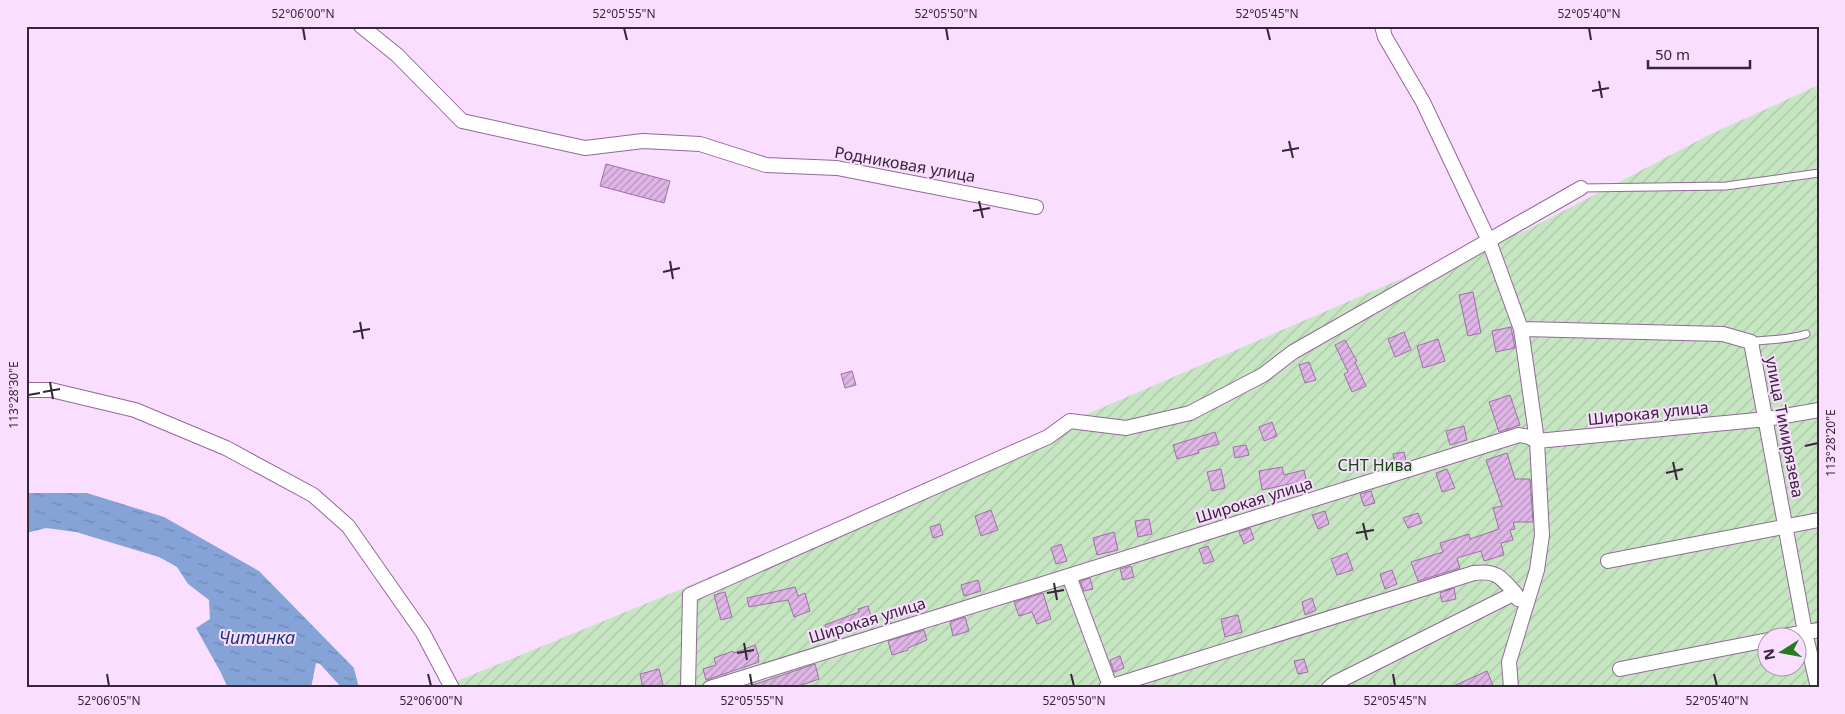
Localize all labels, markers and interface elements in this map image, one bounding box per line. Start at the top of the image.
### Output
text: 52°06'00"N [271,5,335,22]
text: 52°05'55"N [592,5,656,22]
text: 52°05'50"N [914,5,978,22]
text: 52°05'45"N [1235,5,1299,22]
text: 52°05'40"N [1557,5,1621,22]
scale bar [1648,38,1750,70]
text: 50 m [1655,44,1690,64]
street label: Родниковая улица [833,141,977,187]
street label: улица Тимирязева [1761,354,1809,500]
text: 113°28'30"E [5,361,22,429]
street label: Широкая улица [1586,396,1710,430]
text: 113°28'20"E [1822,409,1839,477]
park label: СНТ Нива [1338,454,1412,476]
street label: Широкая улица [1193,472,1315,528]
street label: Широкая улица [806,592,928,648]
water label: Читинка [219,625,295,649]
north arrow [1758,626,1808,676]
text: N [1758,647,1779,662]
text: 52°06'05"N [77,692,141,709]
text: 52°06'00"N [399,692,463,709]
text: 52°05'55"N [720,692,784,709]
text: 52°05'50"N [1042,692,1106,709]
text: 52°05'45"N [1363,692,1427,709]
text: 52°05'40"N [1685,692,1749,709]

